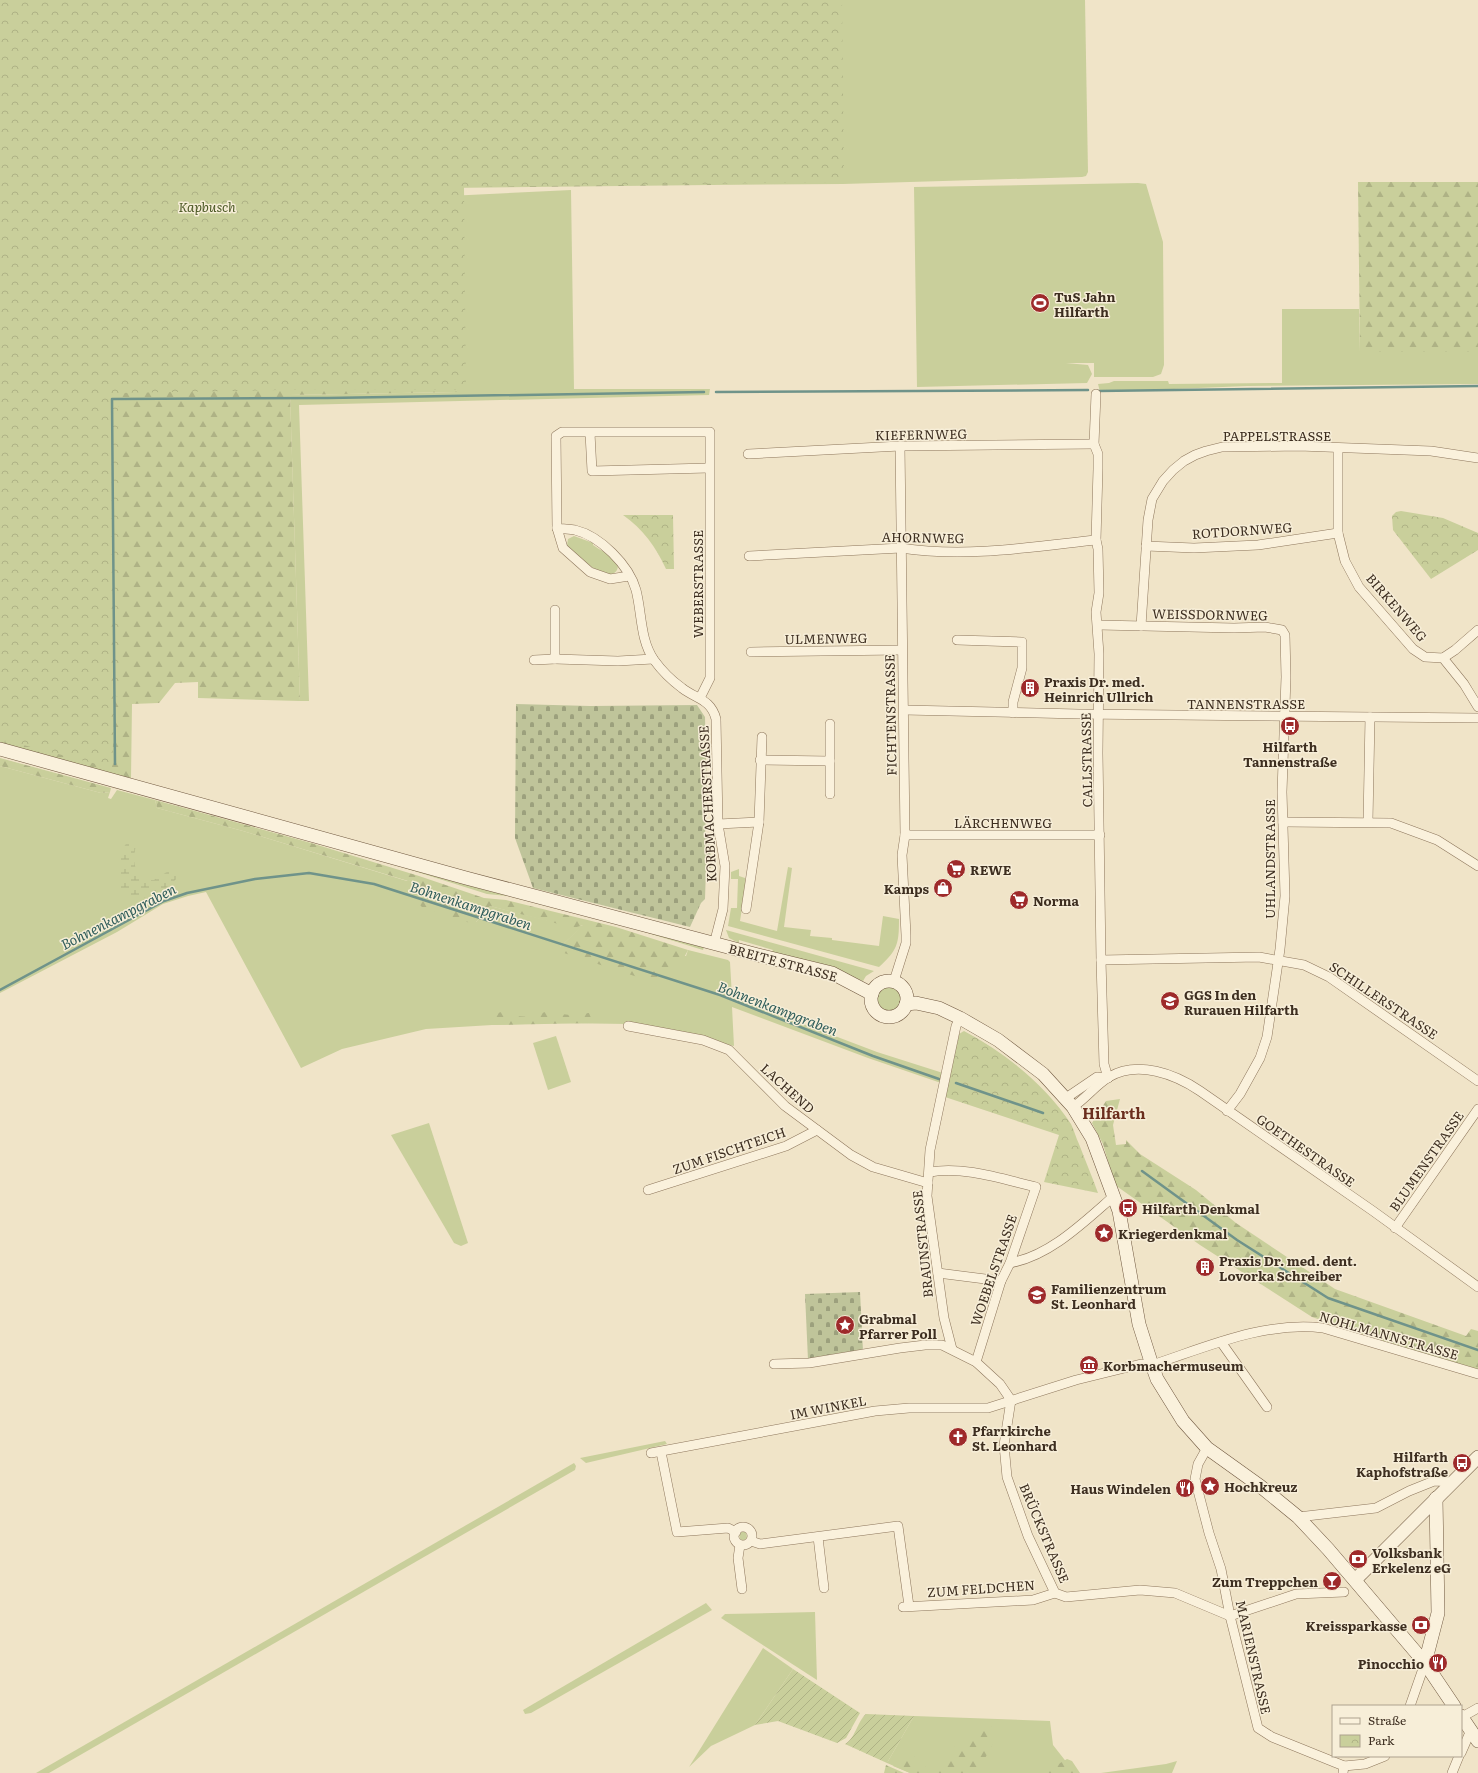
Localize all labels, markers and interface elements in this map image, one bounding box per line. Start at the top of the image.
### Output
park label: Kapbusch [178,197,236,216]
place label: TuS Jahn Hilfarth [1054,287,1115,321]
sports icon: TuS Jahn Hilfarth [1029,292,1051,314]
street label: KIEFERNWEG [875,424,967,444]
street label: PAPPELSTRASSE [1223,426,1331,445]
street label: ROTDORNWEG [1191,517,1293,543]
street label: AHORNWEG [881,527,965,547]
street label: WEBERSTRASSE [688,530,707,638]
street label: BIRKENWEG [1362,569,1432,645]
street label: WEISSDORNWEG [1152,603,1268,625]
street label: ULMENWEG [784,628,868,648]
street label: FICHTENSTRASSE [879,654,901,776]
place label: Praxis Dr. med. Heinrich Ullrich [1044,672,1154,706]
building icon: Praxis Dr. med. Heinrich Ullrich [1019,677,1041,699]
street label: TANNENSTRASSE [1187,694,1305,713]
street label: CALLSTRASSE [1076,712,1096,808]
bus stop icon: Hilfarth Tannenstraße [1279,715,1301,737]
street label: KORBMACHERSTRASSE [693,725,721,883]
place label: Hilfarth Tannenstraße [1243,737,1337,771]
street label: UHLANDSTRASSE [1260,799,1279,919]
street label: LÄRCHENWEG [954,813,1052,832]
supermarket icon: REWE [945,858,967,880]
place label: REWE [970,860,1012,879]
water label: Bohnenkampgraben [408,876,535,934]
shop icon: Kamps [932,877,954,899]
water label: Bohnenkampgraben [57,878,180,954]
place label: Kamps [884,879,930,898]
supermarket icon: Norma [1008,889,1030,911]
place label: Norma [1033,891,1079,910]
street label: BREITE STRASSE [726,938,840,986]
street label: SCHILLERSTRASSE [1326,957,1442,1043]
water label: Bohnenkampgraben [715,976,841,1040]
place label: GGS In den Rurauen Hilfarth [1184,985,1299,1019]
school or university icon: GGS In den Rurauen Hilfarth [1159,990,1181,1012]
street label: LACHEND [757,1059,819,1117]
district label: Hilfarth [1082,1101,1146,1124]
street label: BLUMENSTRASSE [1384,1107,1468,1215]
street label: GOETHESTRASSE [1253,1109,1359,1191]
street label: ZUM FISCHTEICH [670,1122,788,1178]
street label: BRAUNSTRASSE [907,1189,937,1299]
bus stop icon: Hilfarth Denkmal [1117,1197,1139,1219]
place label: Hilfarth Denkmal [1142,1199,1260,1218]
street label: WOEBELSTRASSE [965,1212,1021,1328]
place icon: Kriegerdenkmal [1093,1222,1115,1244]
place label: Kriegerdenkmal [1118,1224,1228,1243]
place label: Praxis Dr. med. dent. Lovorka Schreiber [1219,1251,1357,1285]
building icon: Praxis Dr. med. dent. Lovorka Schreiber [1194,1256,1216,1278]
place label: Familienzentrum St. Leonhard [1051,1279,1167,1313]
school or university icon: Familienzentrum St. Leonhard [1026,1284,1048,1306]
street label: NOHLMANNSTRASSE [1317,1306,1461,1364]
place label: Grabmal Pfarrer Poll [859,1309,937,1343]
place icon: Grabmal Pfarrer Poll [834,1314,856,1336]
museum icon: Korbmachermuseum [1078,1354,1100,1376]
place label: Korbmachermuseum [1103,1356,1244,1375]
street label: IM WINKEL [788,1390,868,1424]
place label: Pfarrkirche St. Leonhard [972,1421,1057,1455]
church icon: Pfarrkirche St. Leonhard [947,1426,969,1448]
place label: Hilfarth Kaphofstraße [1356,1447,1448,1481]
bus stop icon: Hilfarth Kaphofstraße [1451,1452,1473,1474]
place icon: Hochkreuz [1199,1475,1221,1497]
restaurant icon: Haus Windelen [1174,1477,1196,1499]
place label: Hochkreuz [1224,1477,1298,1496]
place label: Haus Windelen [1070,1479,1171,1498]
street label: BRÜCKSTRASSE [1015,1480,1075,1586]
place label: Volksbank Erkelenz eG [1372,1543,1451,1577]
bank icon: Volksbank Erkelenz eG [1347,1548,1369,1570]
bar icon: Zum Treppchen [1321,1570,1343,1592]
place label: Zum Treppchen [1212,1572,1318,1591]
street label: ZUM FELDCHEN [926,1575,1036,1601]
street label: MARIENSTRASSE [1232,1598,1276,1716]
bank icon: Kreissparkasse [1410,1614,1432,1636]
place label: Kreissparkasse [1306,1616,1407,1635]
restaurant icon: Pinocchio [1427,1652,1449,1674]
place label: Pinocchio [1358,1654,1424,1673]
legend [1332,1705,1462,1757]
text: Straße [1368,1711,1406,1729]
text: Park [1368,1731,1395,1749]

